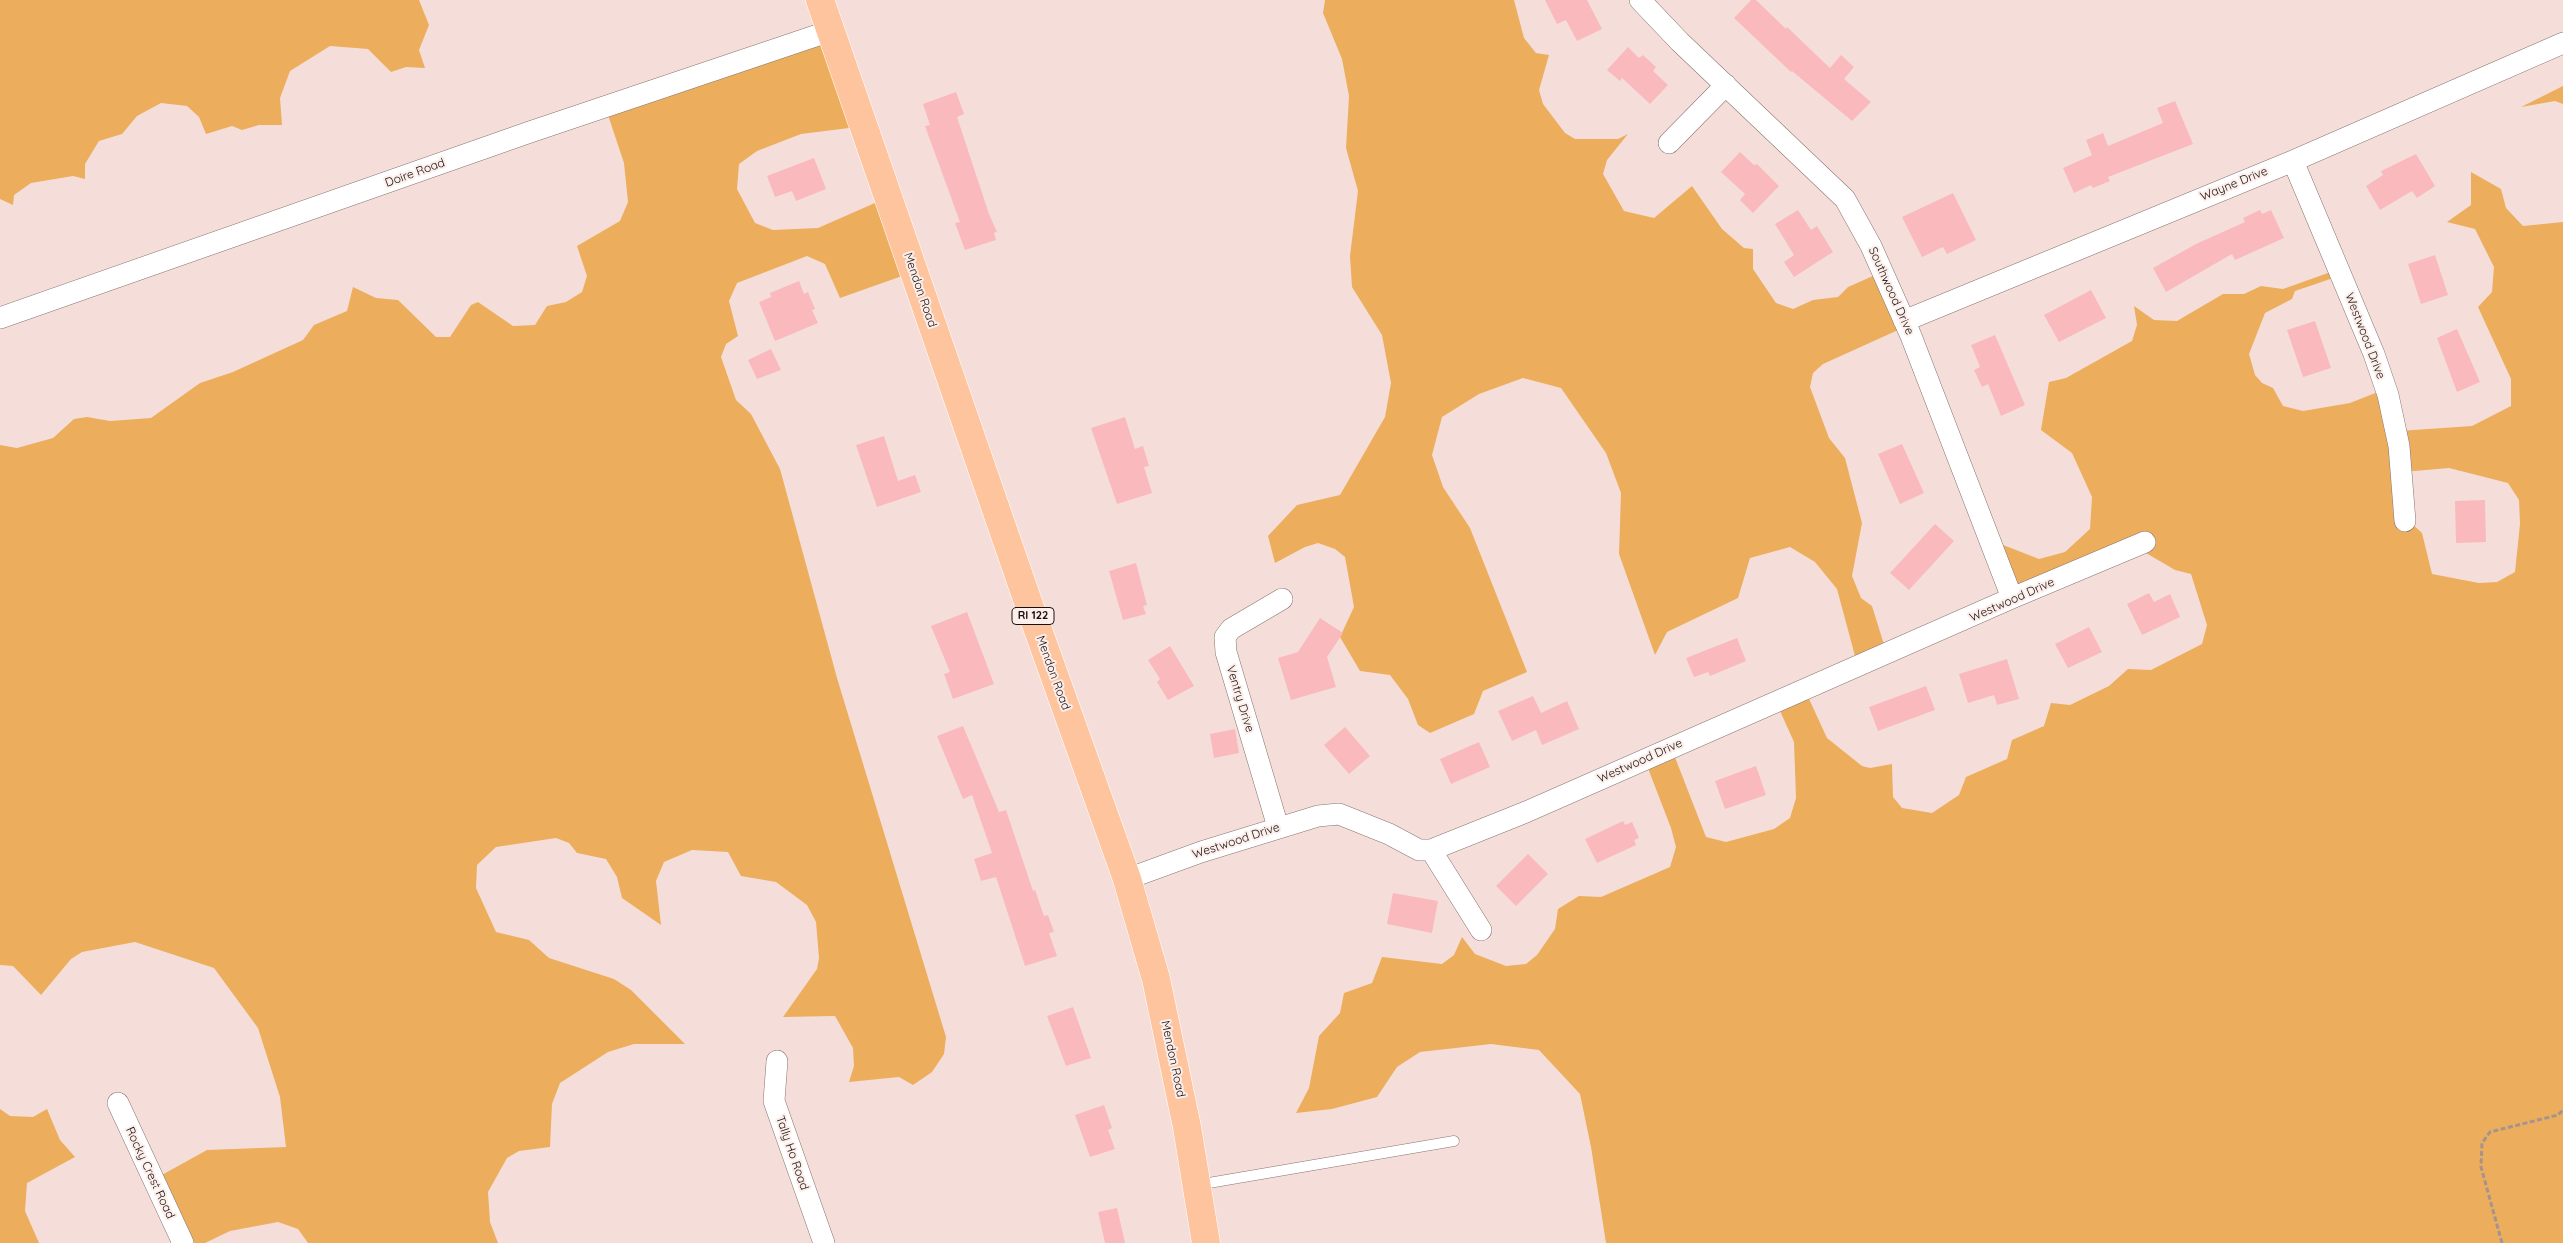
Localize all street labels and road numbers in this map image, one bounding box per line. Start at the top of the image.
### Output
street label: Doire Road [383,156,447,190]
street label: Wayne Drive [2198,164,2270,204]
street label: Southwood Drive [1865,245,1917,337]
street label: Mendon Road [900,251,940,329]
street label: Westwood Drive [2342,291,2388,381]
street label: Westwood Drive [1967,575,2057,625]
road number: RI 122 [1012,608,1054,624]
street label: Mendon Road [1033,634,1073,712]
street label: Ventry Drive [1223,664,1257,734]
street label: Westwood Drive [1595,736,1685,786]
street label: Westwood Drive [1190,820,1282,862]
street label: Mendon Road [1158,1019,1188,1099]
street label: Tally Ho Road [773,1114,811,1192]
street label: Rocky Crest Road [122,1125,178,1221]

